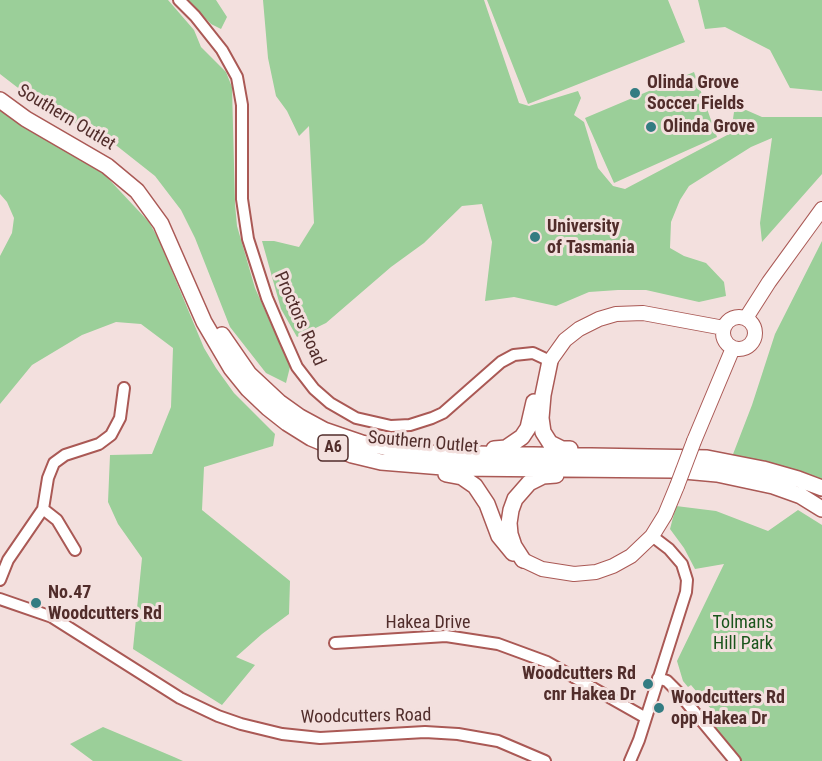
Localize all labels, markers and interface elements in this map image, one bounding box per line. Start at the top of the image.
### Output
place label: Olinda Grove Soccer Fields [647,72,744,115]
street label: Southern Outlet [13,80,119,156]
marker: Olinda Grove Soccer Fields [628,86,642,100]
place label: Olinda Grove [663,116,755,138]
marker: Olinda Grove [644,120,658,134]
place label: University of Tasmania [547,216,635,258]
marker: University of Tasmania [528,230,542,244]
street label: Proctors Road [269,269,329,369]
street label: Southern Outlet [367,427,479,459]
road number: A6 [318,435,348,461]
place label: No.47 Woodcutters Rd [48,582,162,624]
marker: No.47 Woodcutters Rd [29,596,43,610]
street label: Hakea Drive [386,612,470,634]
park label: Tolmans Hill Park [713,612,773,654]
place label: Woodcutters Rd cnr Hakea Dr [522,663,636,706]
marker: Woodcutters Rd cnr Hakea Dr [641,677,655,691]
place label: Woodcutters Rd opp Hakea Dr [671,687,785,730]
marker: Woodcutters Rd opp Hakea Dr [652,701,666,715]
street label: Woodcutters Road [301,705,431,729]

